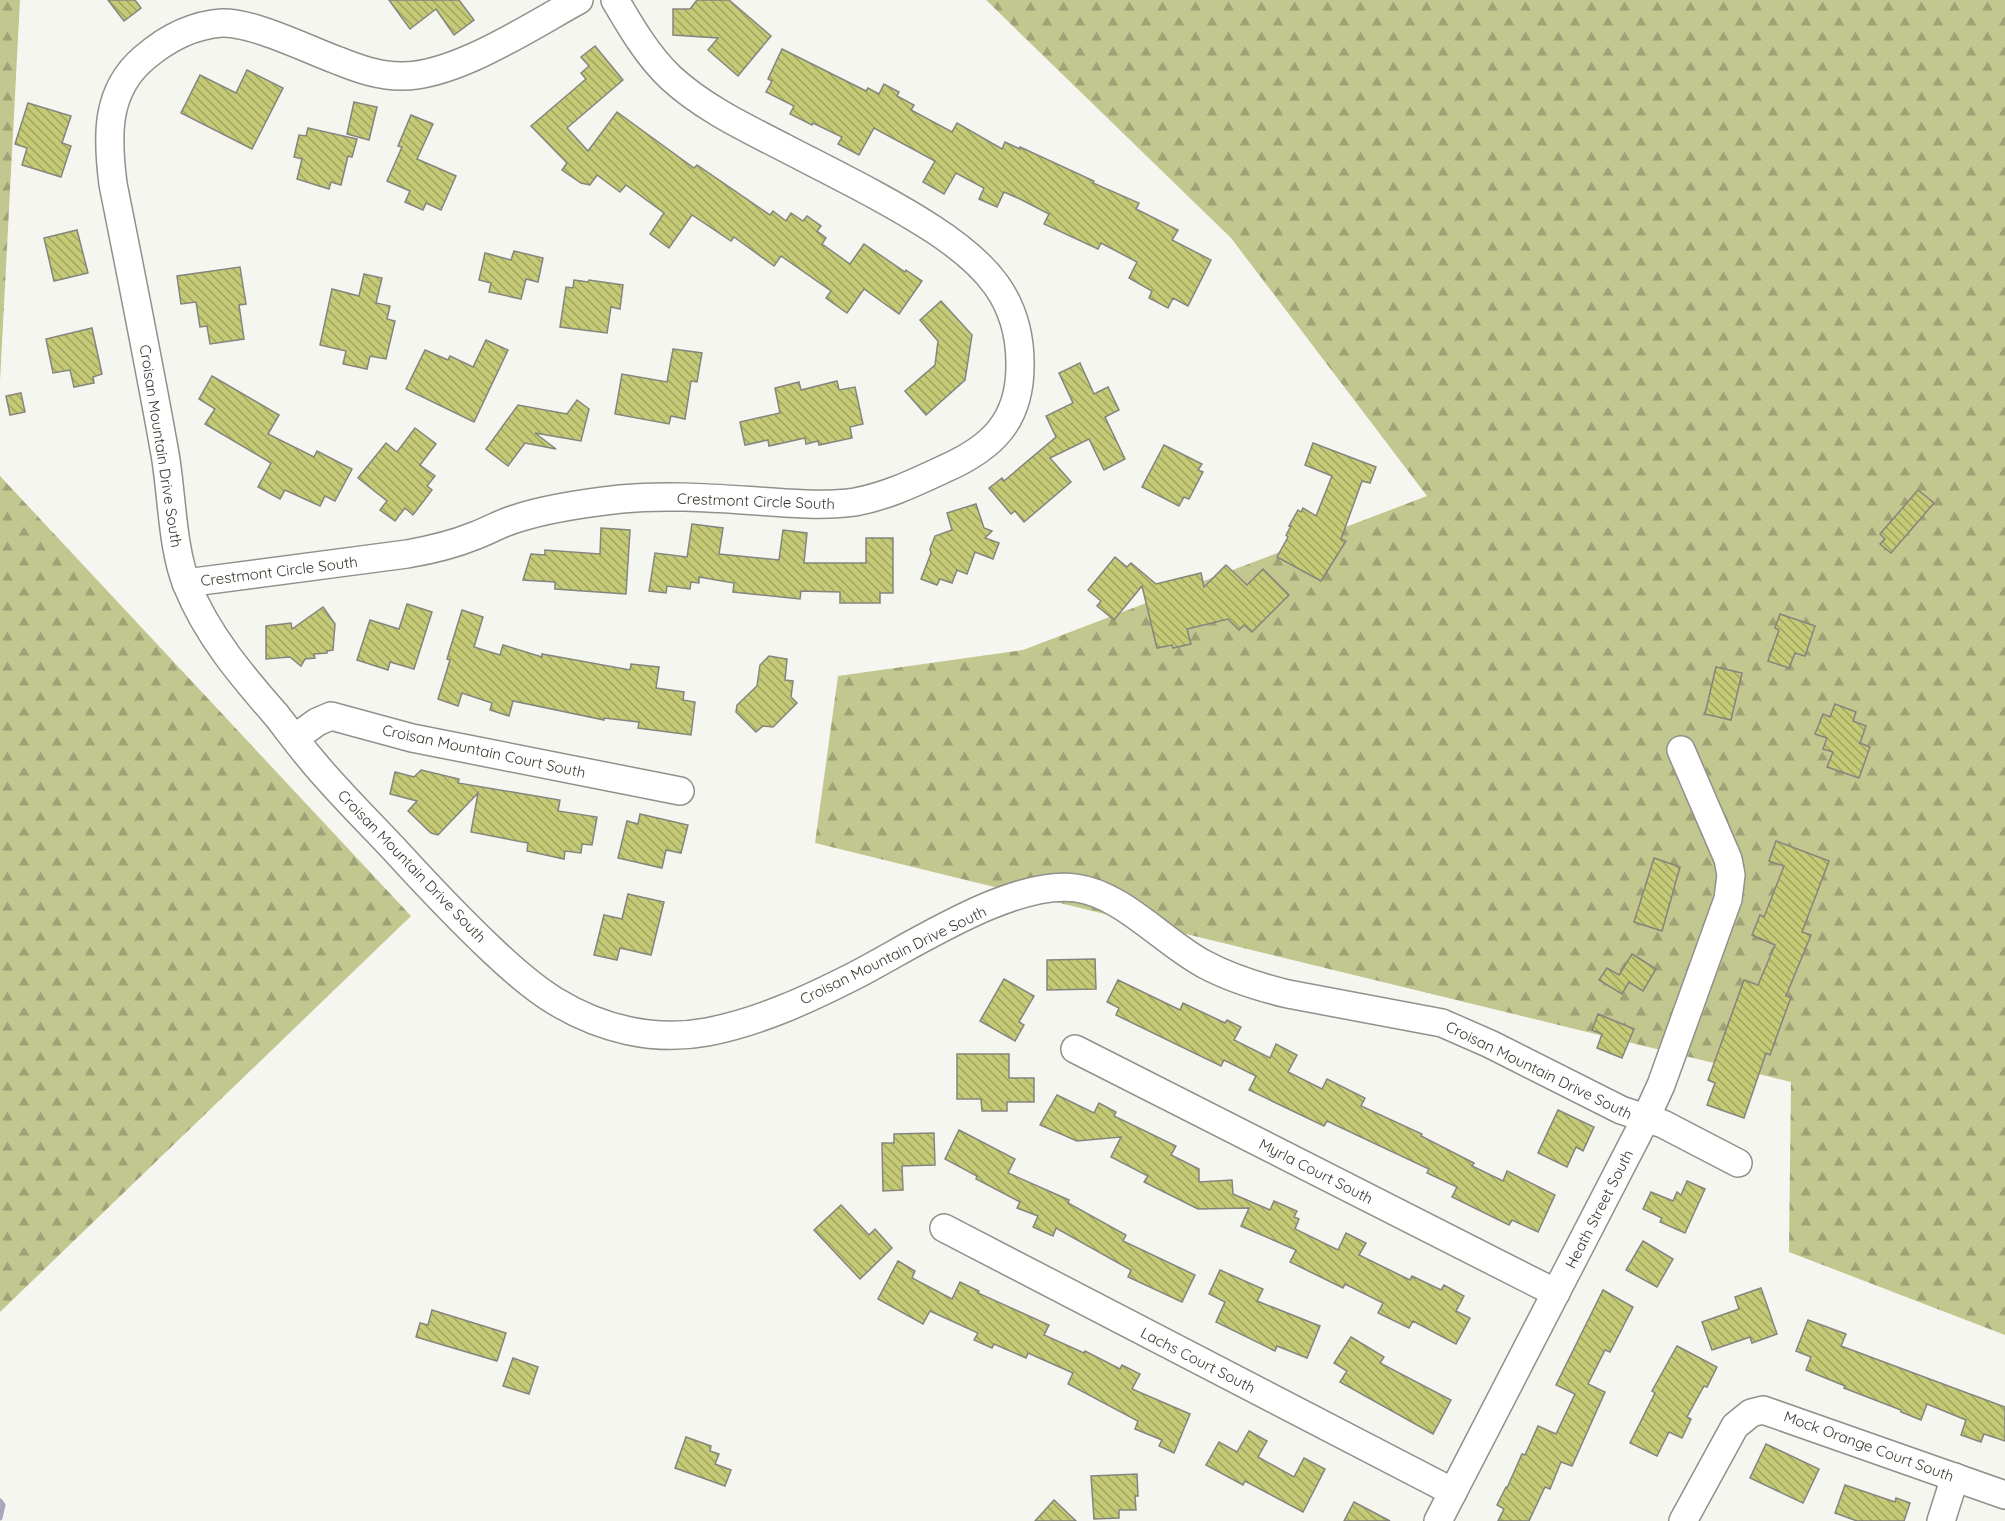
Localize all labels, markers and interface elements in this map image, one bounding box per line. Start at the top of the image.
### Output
street label: Croisan Mountain Drive South [136,343,186,549]
street label: Crestmont Circle South [677,489,835,513]
street label: Crestmont Circle South [199,552,359,590]
street label: Croisan Mountain Court South [381,720,587,782]
street label: Croisan Mountain Drive South [334,786,490,946]
street label: Croisan Mountain Drive South [797,901,989,1009]
street label: Croisan Mountain Drive South [1443,1016,1635,1124]
street label: Myrla Court South [1256,1134,1376,1208]
street label: Heath Street South [1561,1146,1637,1272]
street label: Lachs Court South [1137,1323,1259,1397]
street label: Mock Orange Court South [1781,1406,1957,1486]

